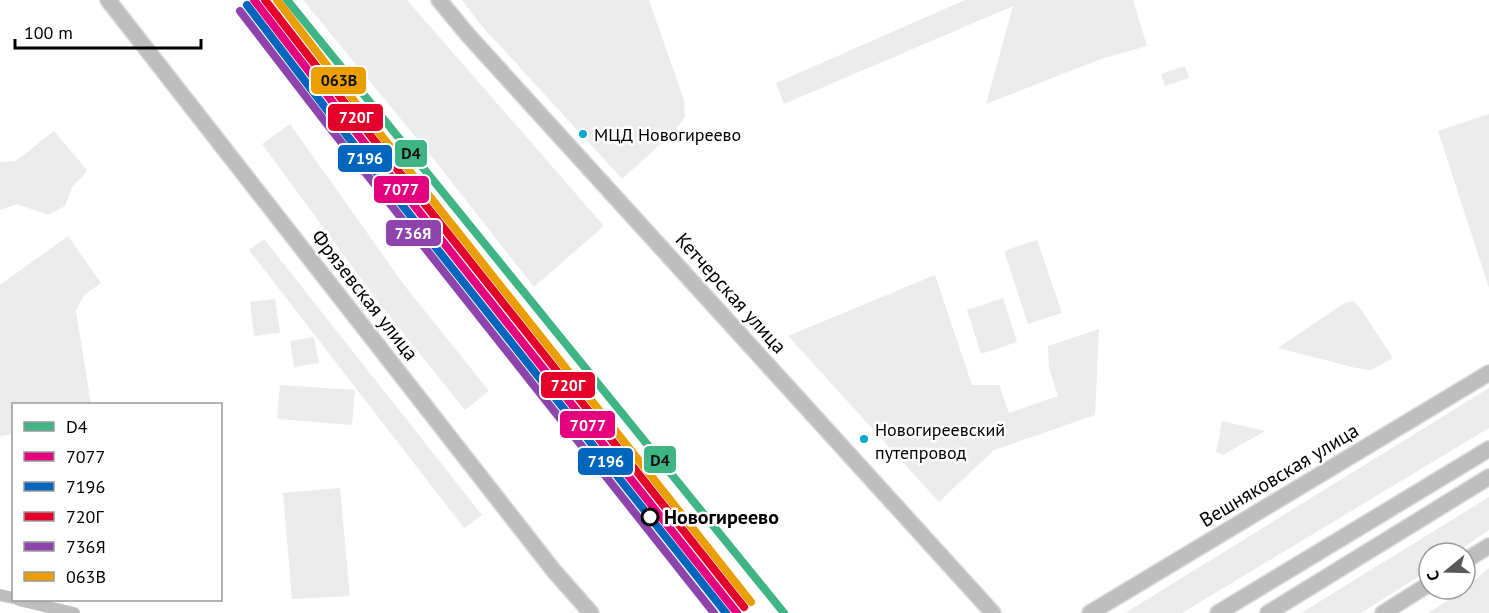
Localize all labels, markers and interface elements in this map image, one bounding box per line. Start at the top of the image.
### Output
scale bar [15,12,201,50]
text: 100 m [24,21,73,44]
line badge: 063В [310,66,367,95]
text: 063В [321,70,357,90]
line badge: 720Г [327,103,384,132]
text: 720Г [339,107,374,127]
place label: МЦД Новогиреево [594,123,741,146]
marker: МЦД Новогиреево [577,128,589,140]
line badge: D4 [394,139,428,168]
text: D4 [401,143,421,163]
line badge: 7196 [337,144,393,173]
text: 7196 [347,148,383,168]
line badge: 7077 [373,175,430,204]
text: 7077 [383,179,419,199]
line badge: 736Я [385,219,442,247]
text: 736Я [395,223,431,243]
street label: Фрязевская улица [306,224,424,366]
street label: Кетчерская улица [670,227,792,359]
line badge: 720Г [540,371,596,399]
text: 720Г [551,375,586,395]
legend [12,403,222,601]
line badge: 7077 [559,410,616,439]
text: D4 [66,415,88,438]
text: 7077 [570,415,606,435]
street label: Вешняковская улица [1195,417,1363,533]
place label: Новогиреевский путепровод [875,418,1005,464]
marker: Новогиреевский путепровод [858,433,870,445]
text: 7077 [66,445,105,468]
line badge: D4 [643,445,677,474]
line badge: 7196 [577,447,634,476]
text: D4 [650,450,670,470]
text: 7196 [588,451,624,471]
text: 7196 [66,475,105,498]
place label: Новогиреево [664,504,779,530]
text: 720Г [66,505,104,528]
marker: Новогиреево [641,508,659,526]
text: 736Я [66,535,106,558]
north arrow [1417,541,1477,601]
text: 063В [66,565,106,588]
text: С [1422,568,1444,583]

